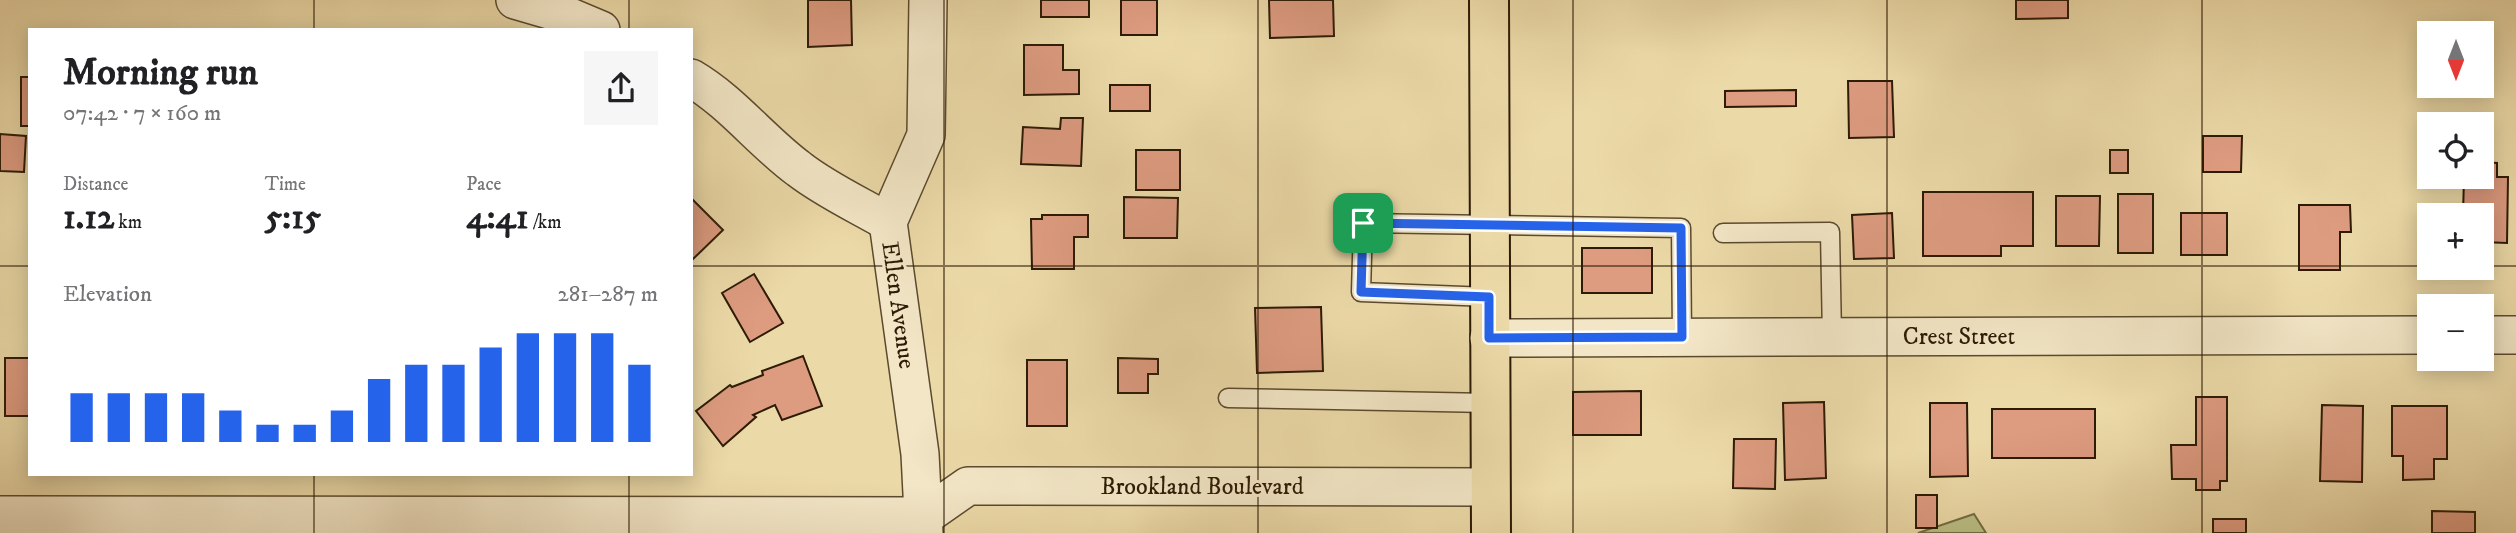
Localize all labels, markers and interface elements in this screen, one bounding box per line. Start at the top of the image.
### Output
north arrow [2417,21,2494,98]
map controls [2417,21,2494,371]
text: Morning run [63,49,258,97]
button: share [584,51,658,125]
text: 07:42 · 7 × 160 m [63,99,221,128]
button: locate [2417,112,2494,189]
text: Distance [63,173,128,196]
text: Time [265,173,306,196]
text: Pace [466,173,501,196]
pin [1333,193,1393,253]
text: 1.12 [63,196,114,240]
text: 5:15 [265,196,321,240]
text: 4:41 [466,196,529,240]
button: + [2417,203,2494,280]
icon: arrive [1344,204,1382,242]
text: km [114,211,142,234]
text: /km [529,211,562,234]
street label: Ellen Avenue [874,240,922,371]
text: Elevation [63,280,152,309]
text: 281–287 m [557,280,658,309]
button: − [2417,294,2494,371]
street label: Crest Street [1903,322,2015,352]
street label: Brookland Boulevard [1100,472,1304,502]

